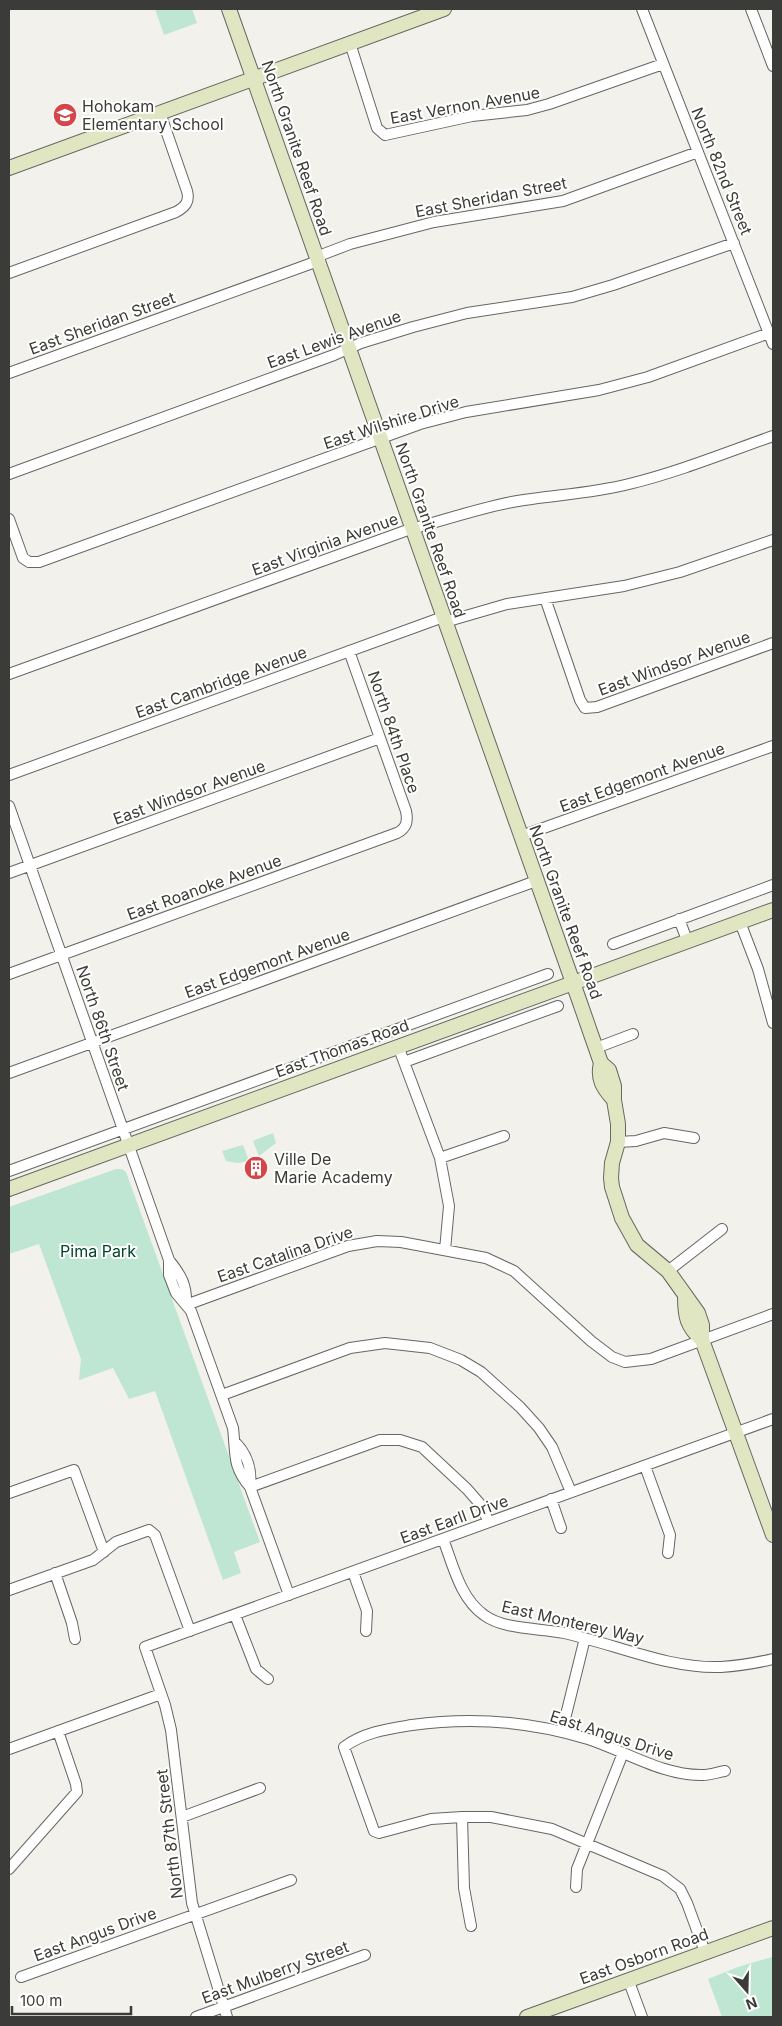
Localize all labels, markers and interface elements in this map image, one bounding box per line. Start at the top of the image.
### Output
street label: North Granite Reef Road [258,58,336,238]
street label: East Vernon Avenue [389,82,541,128]
place label: Hohokam Elementary School [82,96,224,134]
school or university icon: Hohokam Elementary School [52,102,78,128]
street label: North 82nd Street [687,104,757,238]
street label: East Sheridan Street [414,173,568,221]
street label: East Sheridan Street [26,287,178,359]
street label: East Lewis Avenue [264,305,404,373]
street label: East Wilshire Drive [321,391,461,453]
street label: North Granite Reef Road [392,440,470,620]
street label: East Virginia Avenue [249,508,401,580]
street label: East Windsor Avenue [595,626,753,700]
street label: East Cambridge Avenue [133,642,309,722]
street label: North 84th Place [364,668,424,796]
street label: East Edgemont Avenue [557,738,727,816]
street label: East Windsor Avenue [110,755,268,829]
street label: North Granite Reef Road [525,822,607,1002]
street label: East Roanoke Avenue [124,850,284,924]
street label: East Edgemont Avenue [182,924,352,1002]
street label: North 86th Street [72,963,134,1093]
street label: East Thomas Road [272,1015,412,1081]
place label: Ville De Marie Academy [274,1149,393,1187]
building icon: Ville De Marie Academy [243,1155,269,1181]
street label: East Catalina Drive [215,1221,355,1287]
park label: Pima Park [60,1241,136,1261]
street label: East Earll Drive [397,1490,511,1548]
street label: East Monterey Way [500,1596,646,1648]
street label: East Angus Drive [547,1706,677,1764]
street label: North 87th Street [151,1768,187,1900]
street label: East Angus Drive [31,1903,159,1965]
street label: East Osborn Road [577,1923,711,1989]
street label: East Mulberry Street [199,1936,351,2008]
north arrow [722,1966,772,2016]
scale bar [12,1984,131,2016]
text: 100 m [20,1991,62,2010]
text: N [744,1994,760,2013]

